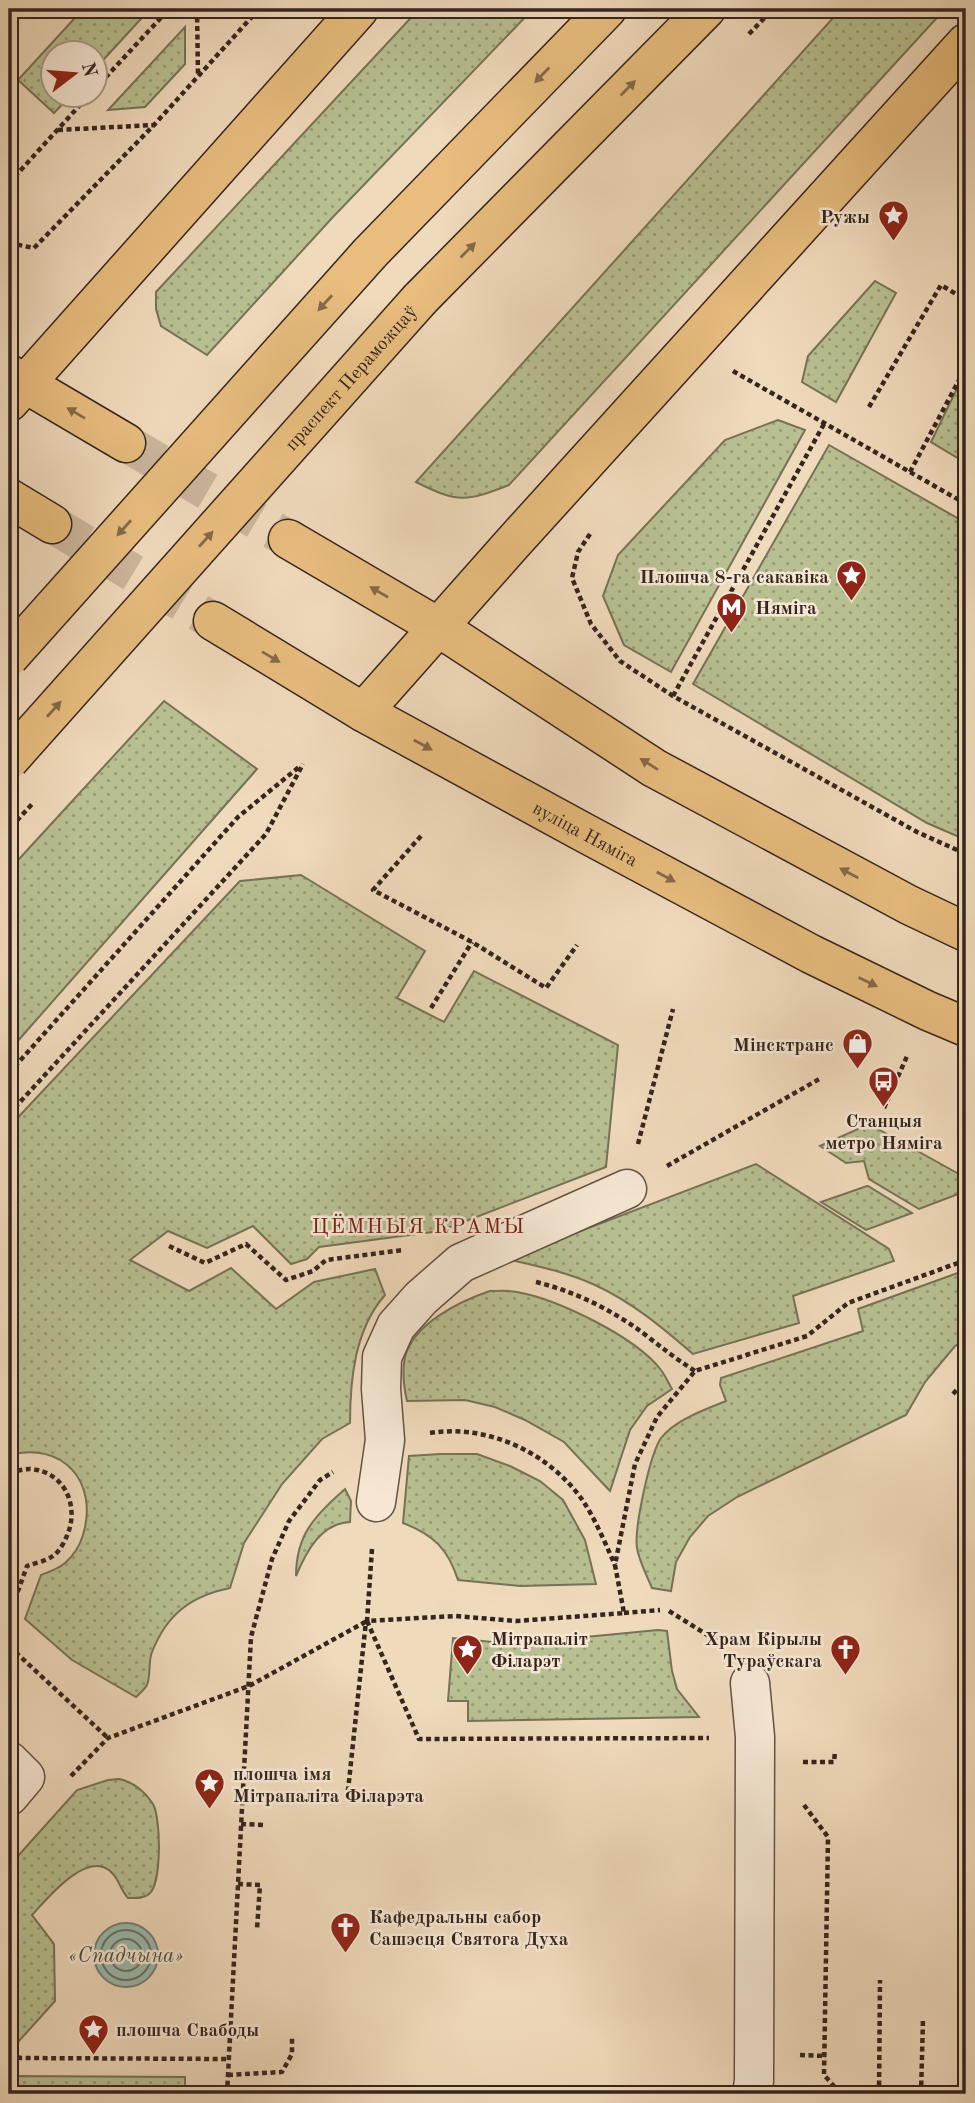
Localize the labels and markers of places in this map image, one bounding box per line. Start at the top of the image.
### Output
place icon: Ружы [876,199,910,243]
place label: Ружы [820,209,870,228]
place icon: Плошча 8-га сакавіка [835,559,869,603]
place label: Плошча 8-га сакавіка [640,569,829,588]
metro station icon: Няміга [715,590,749,634]
place label: Няміга [755,600,817,619]
shop icon: Мінсктранс [840,1027,874,1071]
place label: Мінсктранс [733,1037,834,1056]
bus stop icon: Станцыя метро Няміга [867,1064,901,1108]
place label: Станцыя метро Няміга [825,1113,943,1154]
place label: Мітрапаліт Філарэт [491,1631,588,1672]
place label: Храм Кірылы Тураўскага [704,1631,822,1672]
place icon: Мітрапаліт Філарэт [451,1632,485,1676]
church icon: Храм Кірылы Тураўскага [828,1632,862,1676]
place label: плошча імя Мітрапаліта Філарэта [233,1766,424,1807]
place icon: плошча імя Мітрапаліта Філарэта [193,1767,227,1811]
place label: Кафедральны сабор Сашэсця Святога Духа [369,1909,569,1950]
church icon: Кафедральны сабор Сашэсця Святога Духа [329,1910,363,1954]
place icon: плошча Свабоды [76,2012,110,2056]
place label: плошча Свабоды [116,2022,259,2041]

